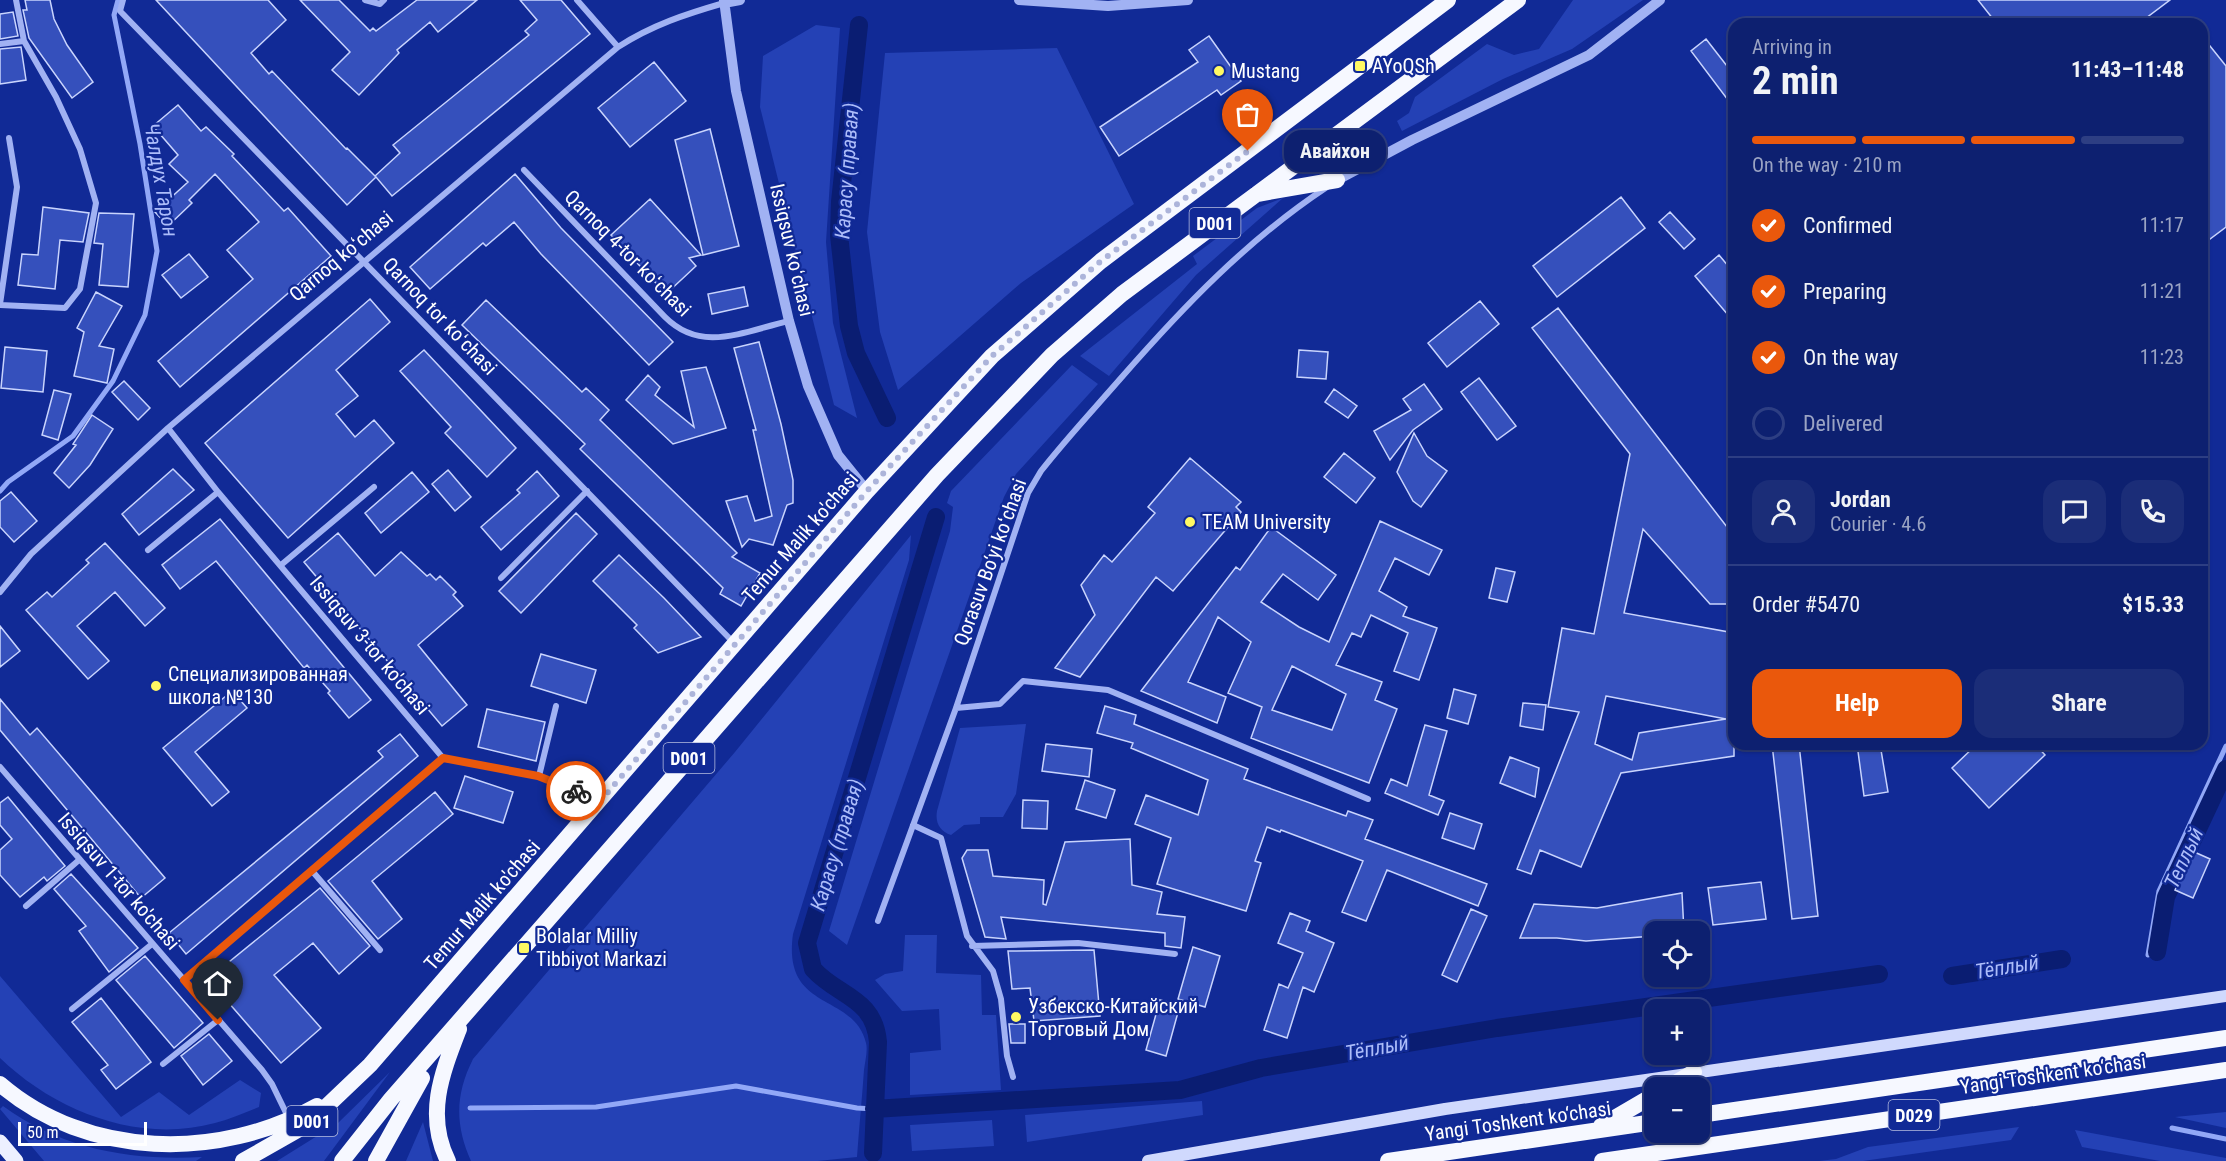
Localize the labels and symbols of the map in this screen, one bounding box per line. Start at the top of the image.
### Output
place label: AYoQSh [1372,54,1435,78]
place label: Mustang [1231,59,1300,83]
marker: AYoQSh [1353,59,1367,73]
marker: Mustang [1212,64,1226,78]
pin [1222,89,1273,151]
water label: Карасу (правая) [830,102,864,240]
water label: Чалдух Тарон [139,121,183,239]
callout: Авайхон [1284,130,1386,172]
street label: Issiqsuv koʻchasi [765,181,819,319]
street label: Qarnoq 4-tor koʻchasi [560,185,696,321]
street label: Qarnoq koʻchasi [284,206,398,306]
road number: D001 [1190,208,1240,238]
street label: Qarnoq tor koʻchasi [378,252,502,380]
street label: Temur Malik ko'chasi [737,467,863,607]
street label: Qorasuv Bo‘yi koʻchasi [949,475,1031,649]
place label: TEAM University [1202,510,1331,534]
marker: TEAM University [1183,515,1197,529]
street label: Issiqsuv 3-tor ko'chasi [305,571,435,719]
place label: Специализированная школа №130 [168,662,348,709]
marker: Специализированная школа №130 [149,679,163,693]
road number: D001 [664,743,714,773]
courier [546,761,606,821]
water label: Карасу (правая) [806,776,868,914]
street label: Issiqsuv 1-tor ko'chasi [53,808,185,954]
water label: Теплый [2160,824,2208,892]
street label: Temur Malik ko'chasi [419,835,545,975]
place label: Bolalar Milliy Tibbiyot Markazi [536,924,667,971]
marker: Bolalar Milliy Tibbiyot Markazi [517,941,531,955]
water label: Тёплый [1973,950,2041,984]
pin [192,958,243,1020]
place label: Узбекско-Китайский Торговый Дом [1028,994,1198,1041]
marker: Узбекско-Китайский Торговый Дом [1009,1010,1023,1024]
water label: Тёплый [1343,1031,1411,1065]
street label: Yangi Toshkent ko‘chasi [1958,1049,2148,1099]
street label: Yangi Toshkent ko‘chasi [1423,1096,1613,1146]
road number: D029 [1888,1100,1940,1130]
road number: D001 [286,1106,338,1136]
scale bar [18,1119,147,1146]

